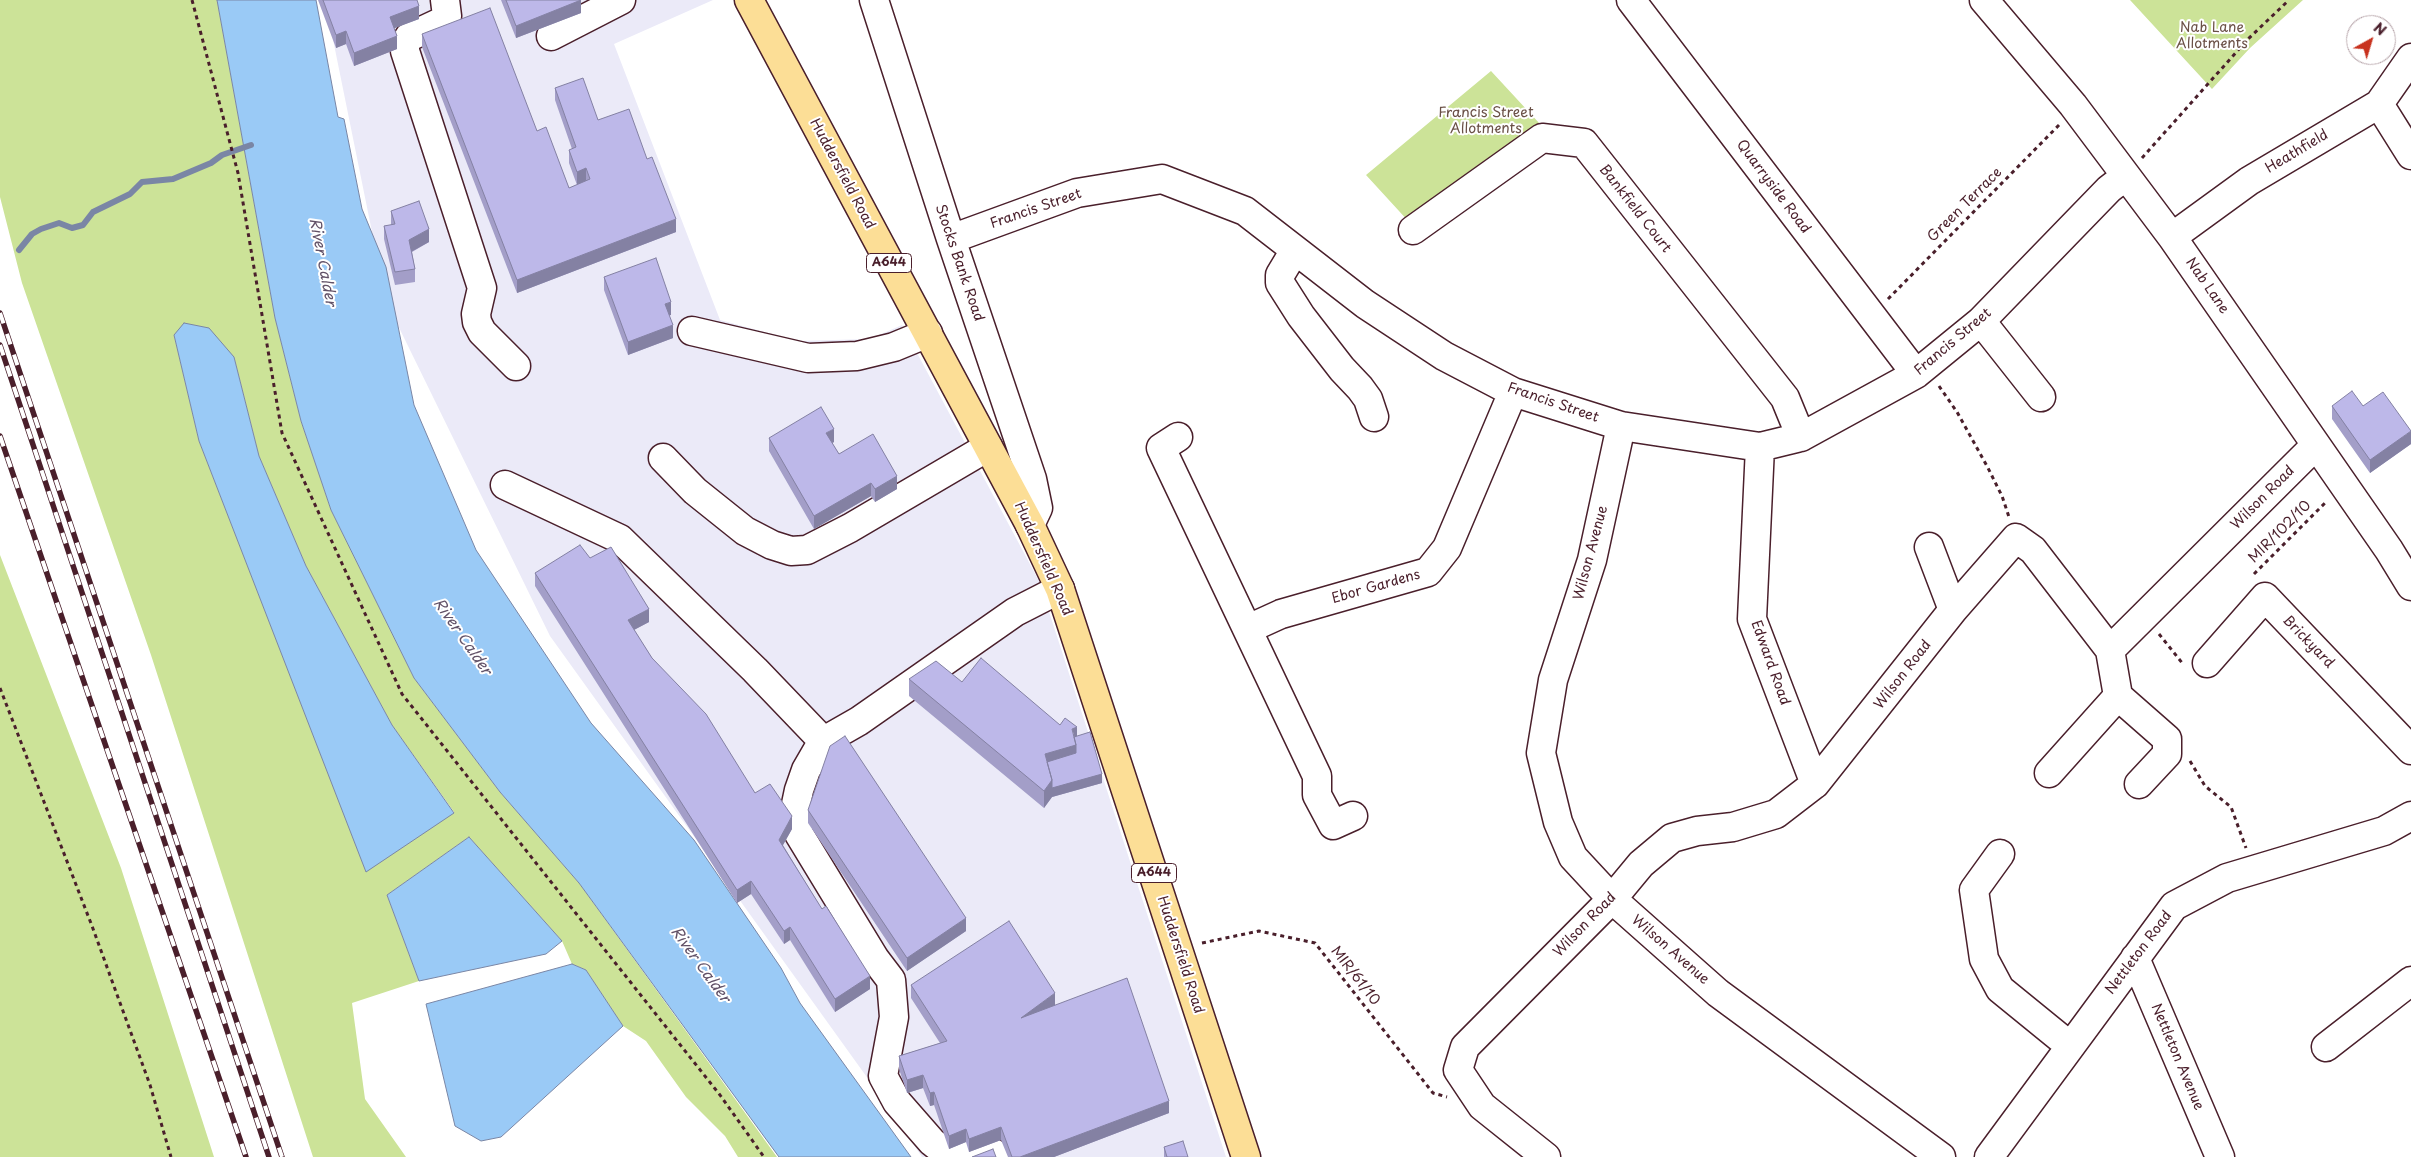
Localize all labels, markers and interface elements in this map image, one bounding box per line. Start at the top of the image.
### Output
north arrow [2346,15,2396,65]
text: N [2369,17,2391,40]
park label: Nab Lane Allotments [2176,20,2248,52]
park label: Francis Street Allotments [1438,105,1534,138]
street label: Huddersfield Road [806,116,878,232]
street label: Heathfield [2263,127,2331,177]
street label: Quarryside Road [1732,137,1814,237]
street label: Bankfield Court [1596,162,1674,256]
street label: Green Terrace [1924,164,2006,246]
street label: Francis Street [988,186,1084,232]
street label: Stocks Bank Road [931,202,987,324]
water label: River Calder [305,216,339,308]
road number: A644 [866,254,912,272]
street label: Nab Lane [2182,255,2232,317]
street label: Francis Street [1911,305,1995,379]
street label: Francis Street [1505,380,1601,426]
street label: Wilson Road [2228,463,2298,533]
street label: MIR/102/10 [2245,497,2315,567]
street label: Huddersfield Road [1010,500,1076,618]
street label: Wilson Avenue [1570,504,1612,602]
street label: Ebor Gardens [1330,566,1422,608]
water label: River Calder [429,595,495,679]
street label: Brickyard [2279,612,2337,672]
street label: Edward Road [1747,618,1793,708]
street label: Wilson Road [1871,637,1935,713]
road number: A644 [1132,864,1176,882]
street label: Wilson Road [1550,889,1620,961]
street label: Huddersfield Road [1153,894,1207,1016]
street label: Nettleton Road [2102,908,2176,998]
street label: Wilson Avenue [1628,912,1712,988]
water label: River Calder [666,924,734,1006]
street label: MIR/61/10 [1327,943,1383,1009]
street label: Nettleton Avenue [2147,1001,2207,1113]

